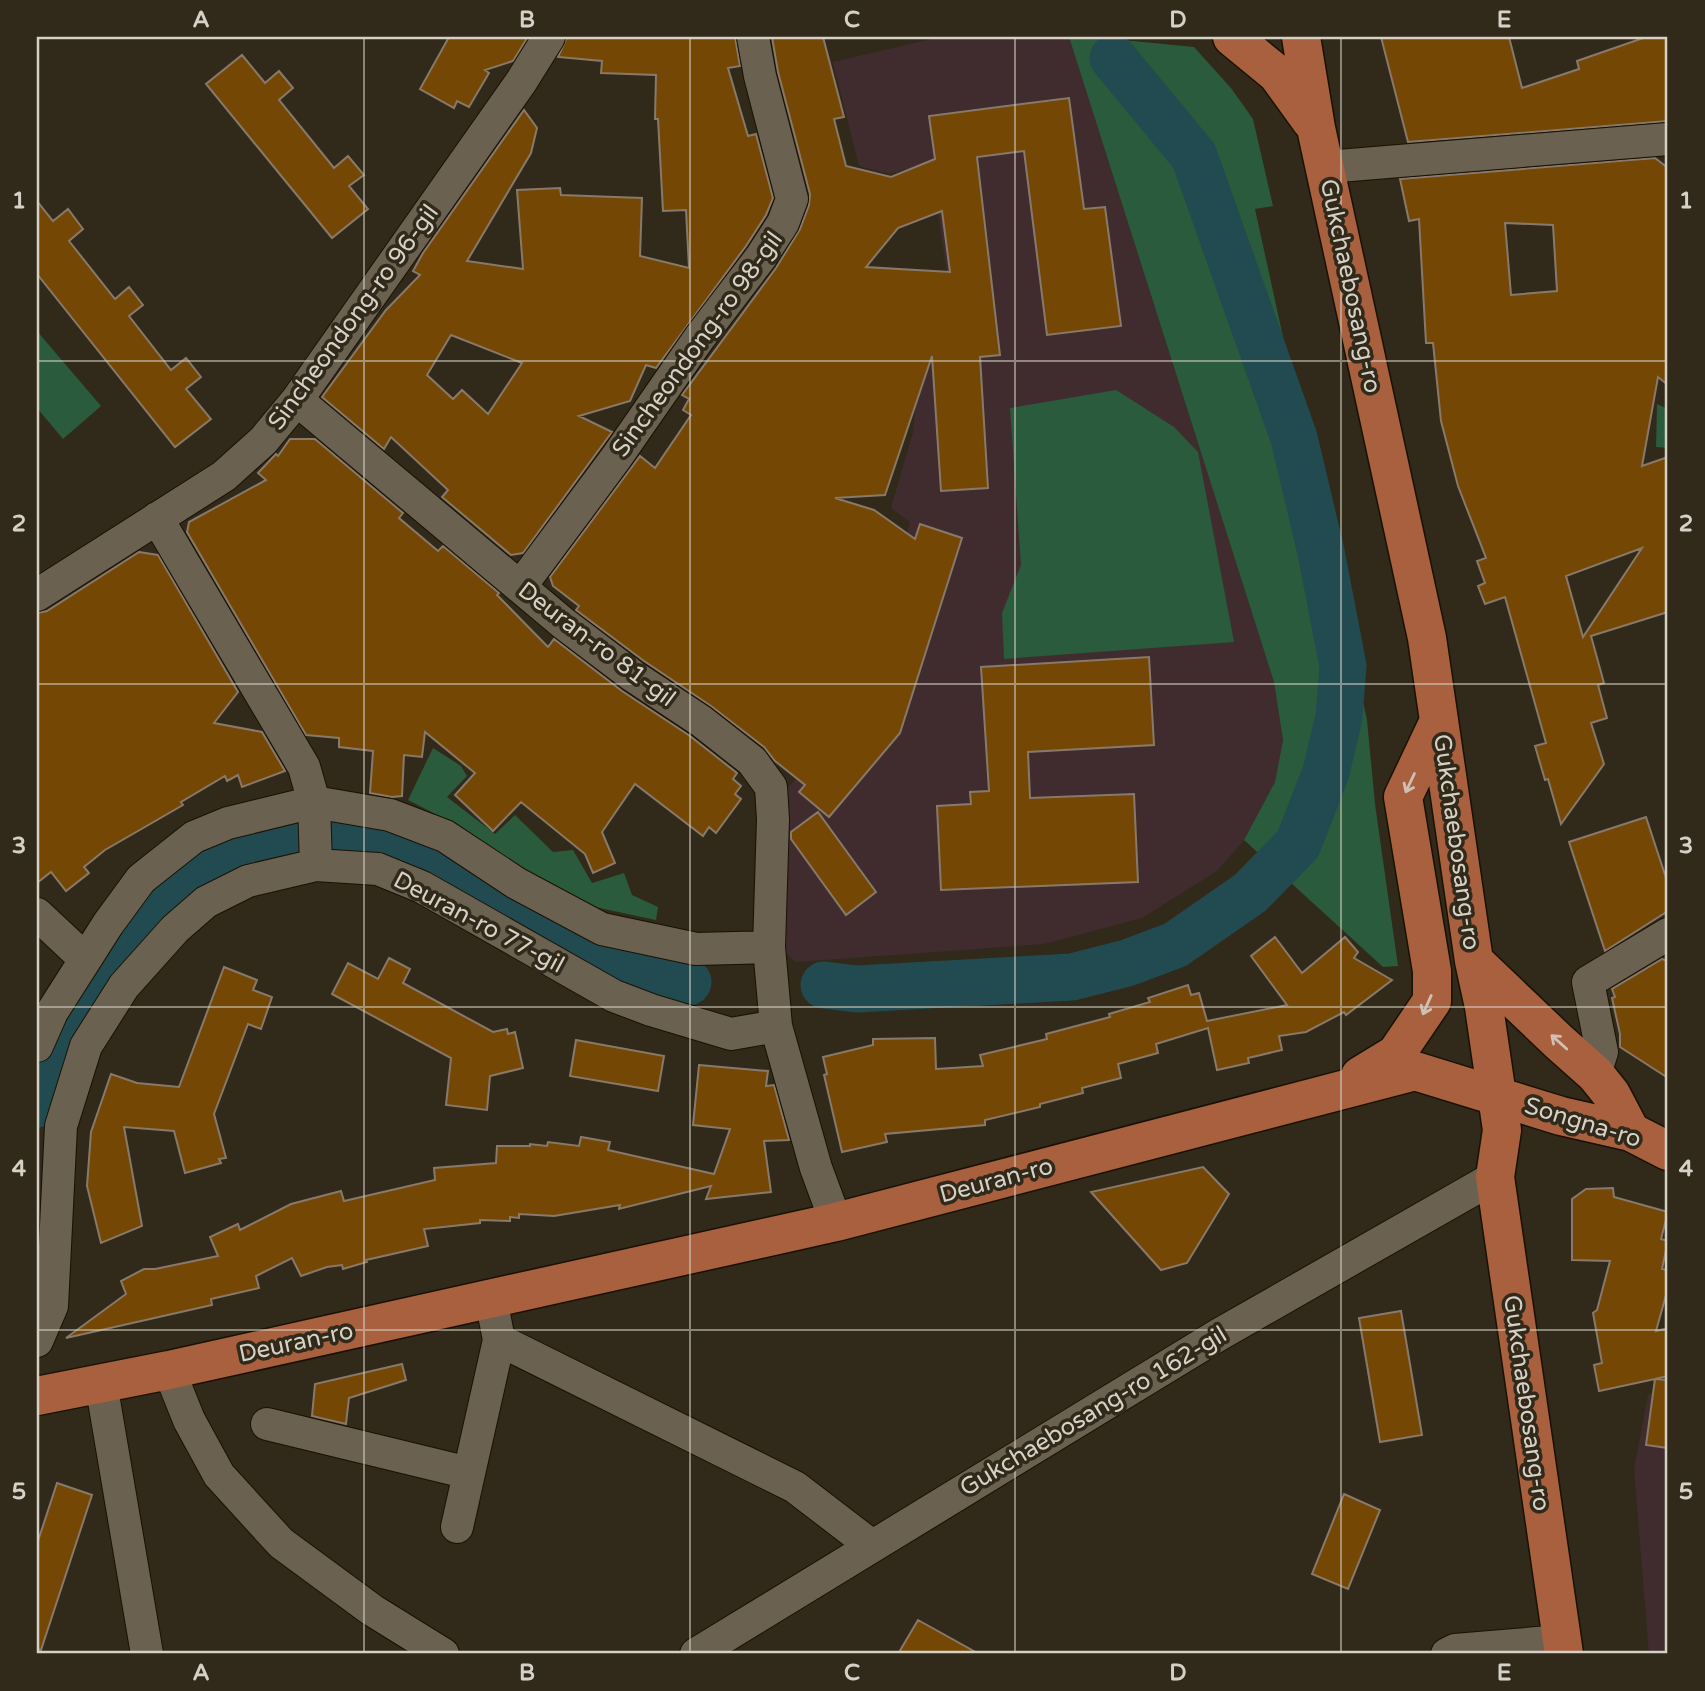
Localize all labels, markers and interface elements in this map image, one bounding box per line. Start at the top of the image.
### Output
text: A [192,6,210,34]
text: B [519,6,535,34]
text: C [844,6,860,34]
text: D [1169,6,1187,34]
text: E [1497,6,1511,34]
street label: Gukchaebosang-ro [1314,177,1387,396]
text: 1 [12,187,26,215]
text: 1 [1679,187,1693,215]
street label: Sincheondong-ro 96-gil [262,199,445,436]
street label: Sincheondong-ro 98-gil [606,226,789,463]
text: 2 [12,510,26,538]
text: 2 [1679,510,1693,538]
street label: Deuran-ro 81-gil [512,576,681,713]
street label: Gukchaebosang-ro [1427,732,1486,952]
one-way arrow [1403,771,1416,793]
text: 3 [12,832,26,860]
text: 3 [1679,832,1693,860]
street label: Deuran-ro 77-gil [388,865,569,980]
one-way arrow [1420,994,1433,1015]
one-way arrow [1550,1034,1568,1050]
street label: Songna-ro [1521,1091,1645,1154]
street label: Deuran-ro [936,1151,1056,1210]
text: 4 [12,1155,27,1183]
text: 4 [1679,1155,1694,1183]
street label: Gukchaebosang-ro [1497,1293,1556,1513]
street label: Deuran-ro [236,1316,356,1369]
street label: Gukchaebosang-ro 162-gil [955,1320,1232,1503]
text: 5 [12,1478,26,1506]
text: 5 [1679,1478,1693,1506]
text: A [192,1659,210,1687]
text: B [519,1659,535,1687]
text: C [844,1659,860,1687]
text: D [1169,1659,1187,1687]
text: E [1497,1659,1511,1687]

